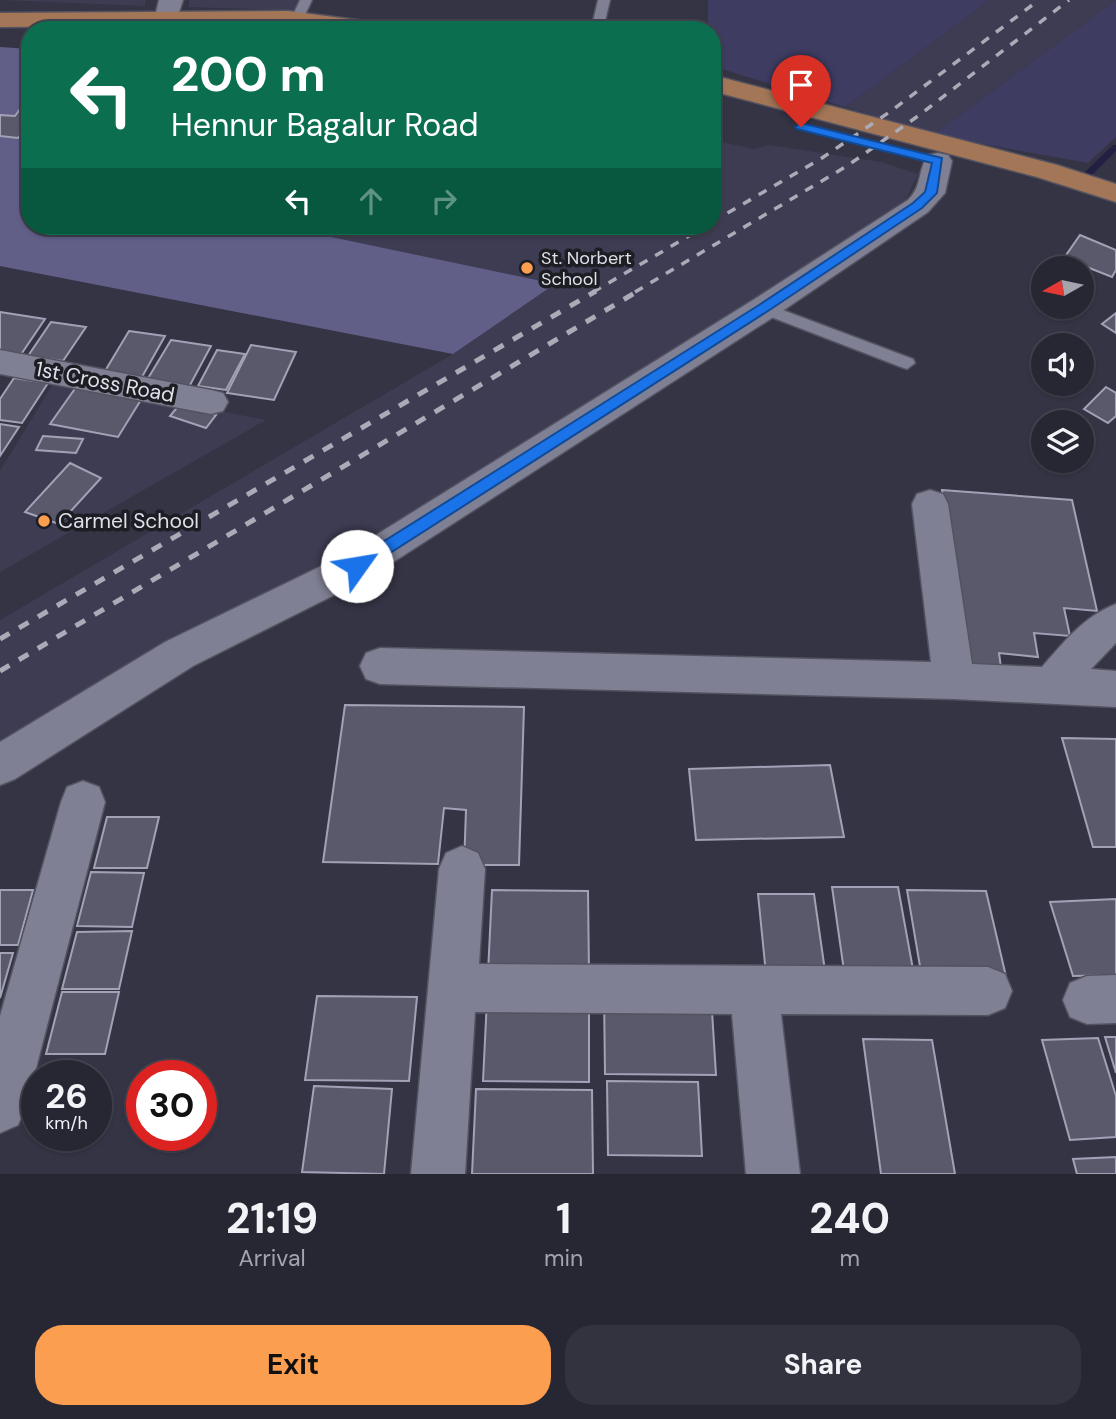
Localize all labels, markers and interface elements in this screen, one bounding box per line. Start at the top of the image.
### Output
text: 200 m [171,42,326,106]
icon: left [56,49,147,140]
pin [771,55,831,127]
icon: arrive [782,66,820,104]
text: Hennur Bagalur Road [171,104,479,146]
icon: left [279,182,317,220]
icon: ahead [352,182,390,220]
icon: right [425,182,463,220]
place label: St. Norbert School [541,246,632,291]
north arrow [1031,256,1094,318]
map controls [1031,256,1094,473]
marker: St. Norbert School [519,260,535,276]
button: sound [1031,333,1094,396]
street label: 1st Cross Road [33,355,177,409]
button: layers [1031,410,1094,473]
place label: Carmel School [58,507,199,535]
marker: Carmel School [36,513,52,529]
position arrow [320,529,394,603]
speed limit sign: 30 [126,1060,217,1151]
text: 26 [45,1073,88,1119]
text: km/h [45,1111,88,1135]
text: 21:19 [226,1191,318,1246]
text: 1 [556,1191,571,1246]
text: 240 [809,1191,890,1246]
text: Arrival [239,1243,306,1273]
text: min [544,1243,583,1273]
text: m [839,1243,860,1273]
button: Exit [35,1325,551,1405]
button: Share [565,1325,1081,1405]

